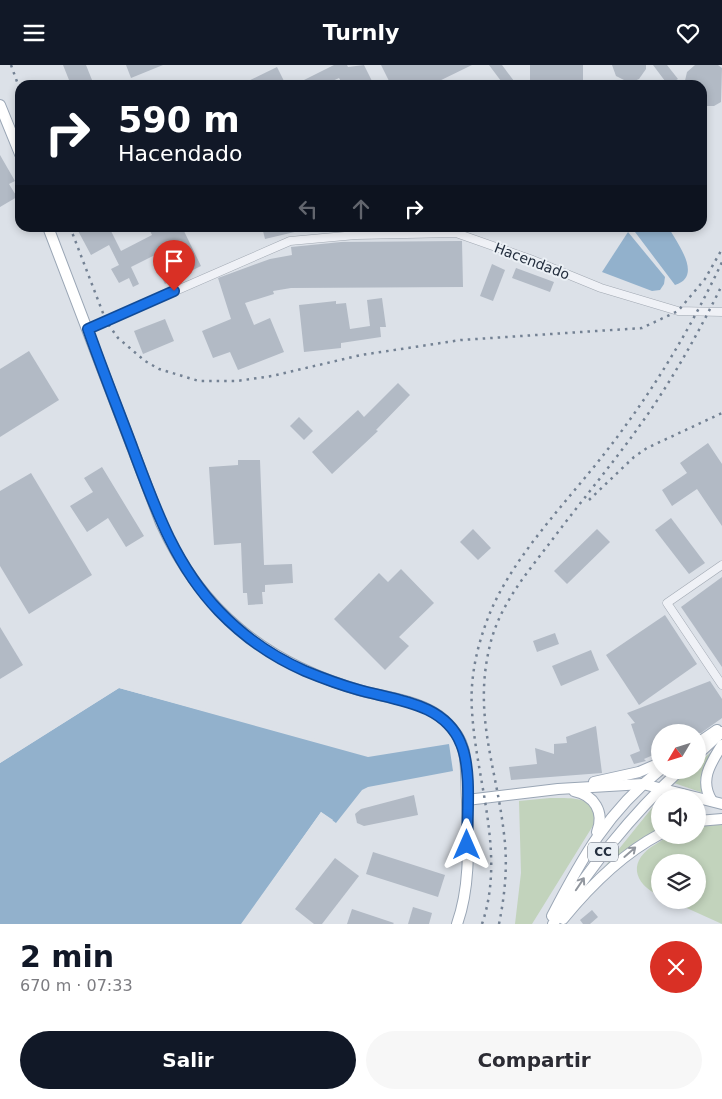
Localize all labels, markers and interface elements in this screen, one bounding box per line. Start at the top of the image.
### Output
icon: menu [20,19,48,47]
icon: heart [674,19,702,47]
text: Turnly [323,20,399,45]
icon: right [35,100,100,165]
text: 590 m [118,100,240,140]
text: Hacendado [118,141,242,166]
icon: left [294,195,322,223]
icon: ahead [347,195,375,223]
icon: right [400,195,428,223]
street label: Hacendado [492,239,572,283]
pin [153,240,195,291]
icon: arrive [160,247,188,275]
north arrow [651,724,706,779]
map controls [651,724,706,909]
button: sound [651,789,706,844]
position arrow [440,818,492,870]
road number: CC [588,843,618,861]
one-way arrow [624,847,637,858]
button: layers [651,854,706,909]
one-way arrow [575,877,585,891]
text: 2 min [20,939,114,974]
button: close [650,941,702,993]
text: 670 m · 07:33 [20,976,133,995]
button: Salir [20,1031,356,1089]
button: Compartir [366,1031,702,1089]

